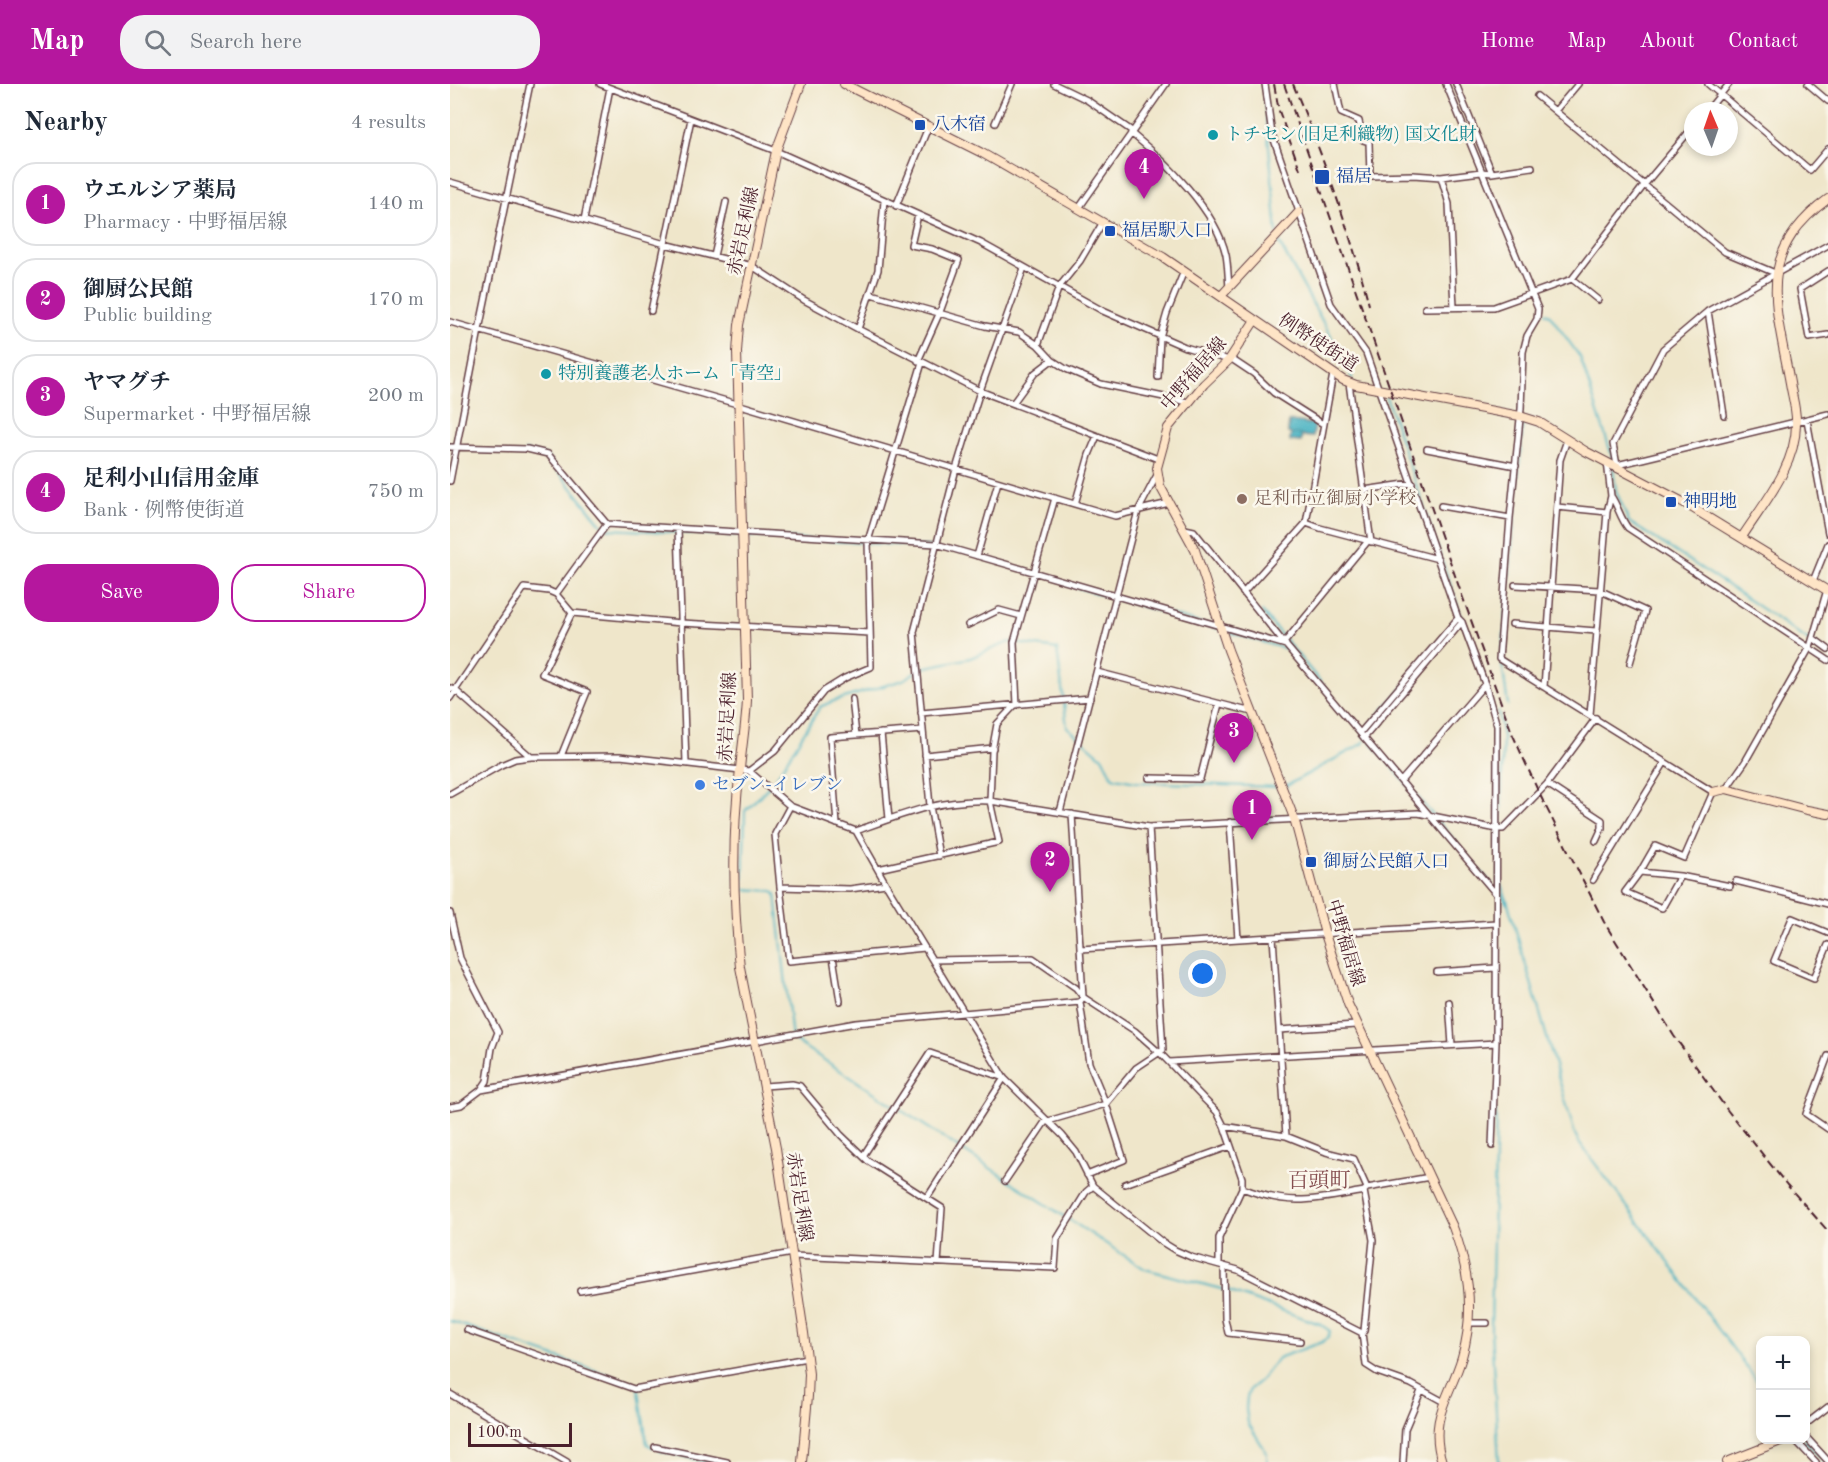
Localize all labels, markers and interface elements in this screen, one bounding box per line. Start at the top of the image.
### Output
search box [120,15,540,69]
icon: search [141,26,174,59]
text: Map [30,28,84,56]
text: Search here [189,31,302,53]
text: Home [1481,31,1534,52]
text: Map [1567,31,1606,52]
text: About [1639,31,1695,52]
text: Contact [1728,31,1798,52]
north arrow [1684,102,1738,156]
text: Nearby [24,110,108,136]
text: 4 results [351,113,426,133]
place label: 八木宿 [932,114,986,134]
marker: 八木宿 [913,118,927,132]
place label: トチセン(旧足利織物) 国文化財 [1225,124,1477,144]
marker: トチセン(旧足利織物) 国文化財 [1206,128,1220,142]
pin: 4 [1124,150,1164,199]
place label: 福居 [1336,166,1372,186]
marker: 福居 [1313,168,1331,186]
text: ウエルシア薬局 [83,180,236,202]
street label: 赤岩足利線 [724,185,762,277]
text: 1 [40,194,51,214]
text: 140 m [368,194,424,214]
text: Pharmacy · 中野福居線 [83,213,287,233]
place label: 福居駅入口 [1122,220,1212,240]
marker: 福居駅入口 [1103,224,1117,238]
text: 御厨公民館 [83,279,193,301]
text: 2 [40,290,51,310]
text: 170 m [368,290,424,310]
text: Public building [83,306,212,326]
street label: 例幣使街道 [1275,309,1362,375]
street label: 中野福居線 [1156,333,1230,414]
place label: 特別養護老人ホーム「青空」 [558,363,792,383]
marker: 特別養護老人ホーム「青空」 [539,367,553,381]
text: ヤマグチ [83,372,171,394]
text: 3 [40,386,51,406]
text: 200 m [368,386,424,406]
text: Supermarket · 中野福居線 [83,405,311,425]
text: 足利小山信用金庫 [83,468,259,490]
text: 4 [40,482,51,502]
text: 750 m [368,482,424,502]
place label: 足利市立御厨小学校 [1254,488,1416,508]
place label: 神明地 [1683,491,1737,511]
marker: 足利市立御厨小学校 [1235,492,1249,506]
marker: 神明地 [1664,495,1678,509]
text: Bank · 例幣使街道 [83,501,245,521]
button: Save [24,564,219,622]
button: Share [231,564,426,622]
street label: 赤岩足利線 [715,671,739,762]
pin: 3 [1214,714,1254,763]
place label: セブン-イレブン [712,775,843,794]
marker: セブン-イレブン [693,778,707,792]
pin: 1 [1232,790,1272,840]
pin: 2 [1030,842,1070,892]
place label: 御厨公民館入口 [1323,851,1449,871]
marker: 御厨公民館入口 [1304,855,1318,869]
street label: 中野福居線 [1323,897,1369,989]
your location [1188,959,1217,988]
street label: 赤岩足利線 [783,1151,817,1243]
district label: 百頭町 [1288,1169,1351,1192]
map controls [1756,1336,1810,1444]
button: + [1756,1336,1810,1390]
button: − [1756,1390,1810,1444]
scale bar [468,1420,572,1448]
text: 100 m [477,1425,522,1441]

